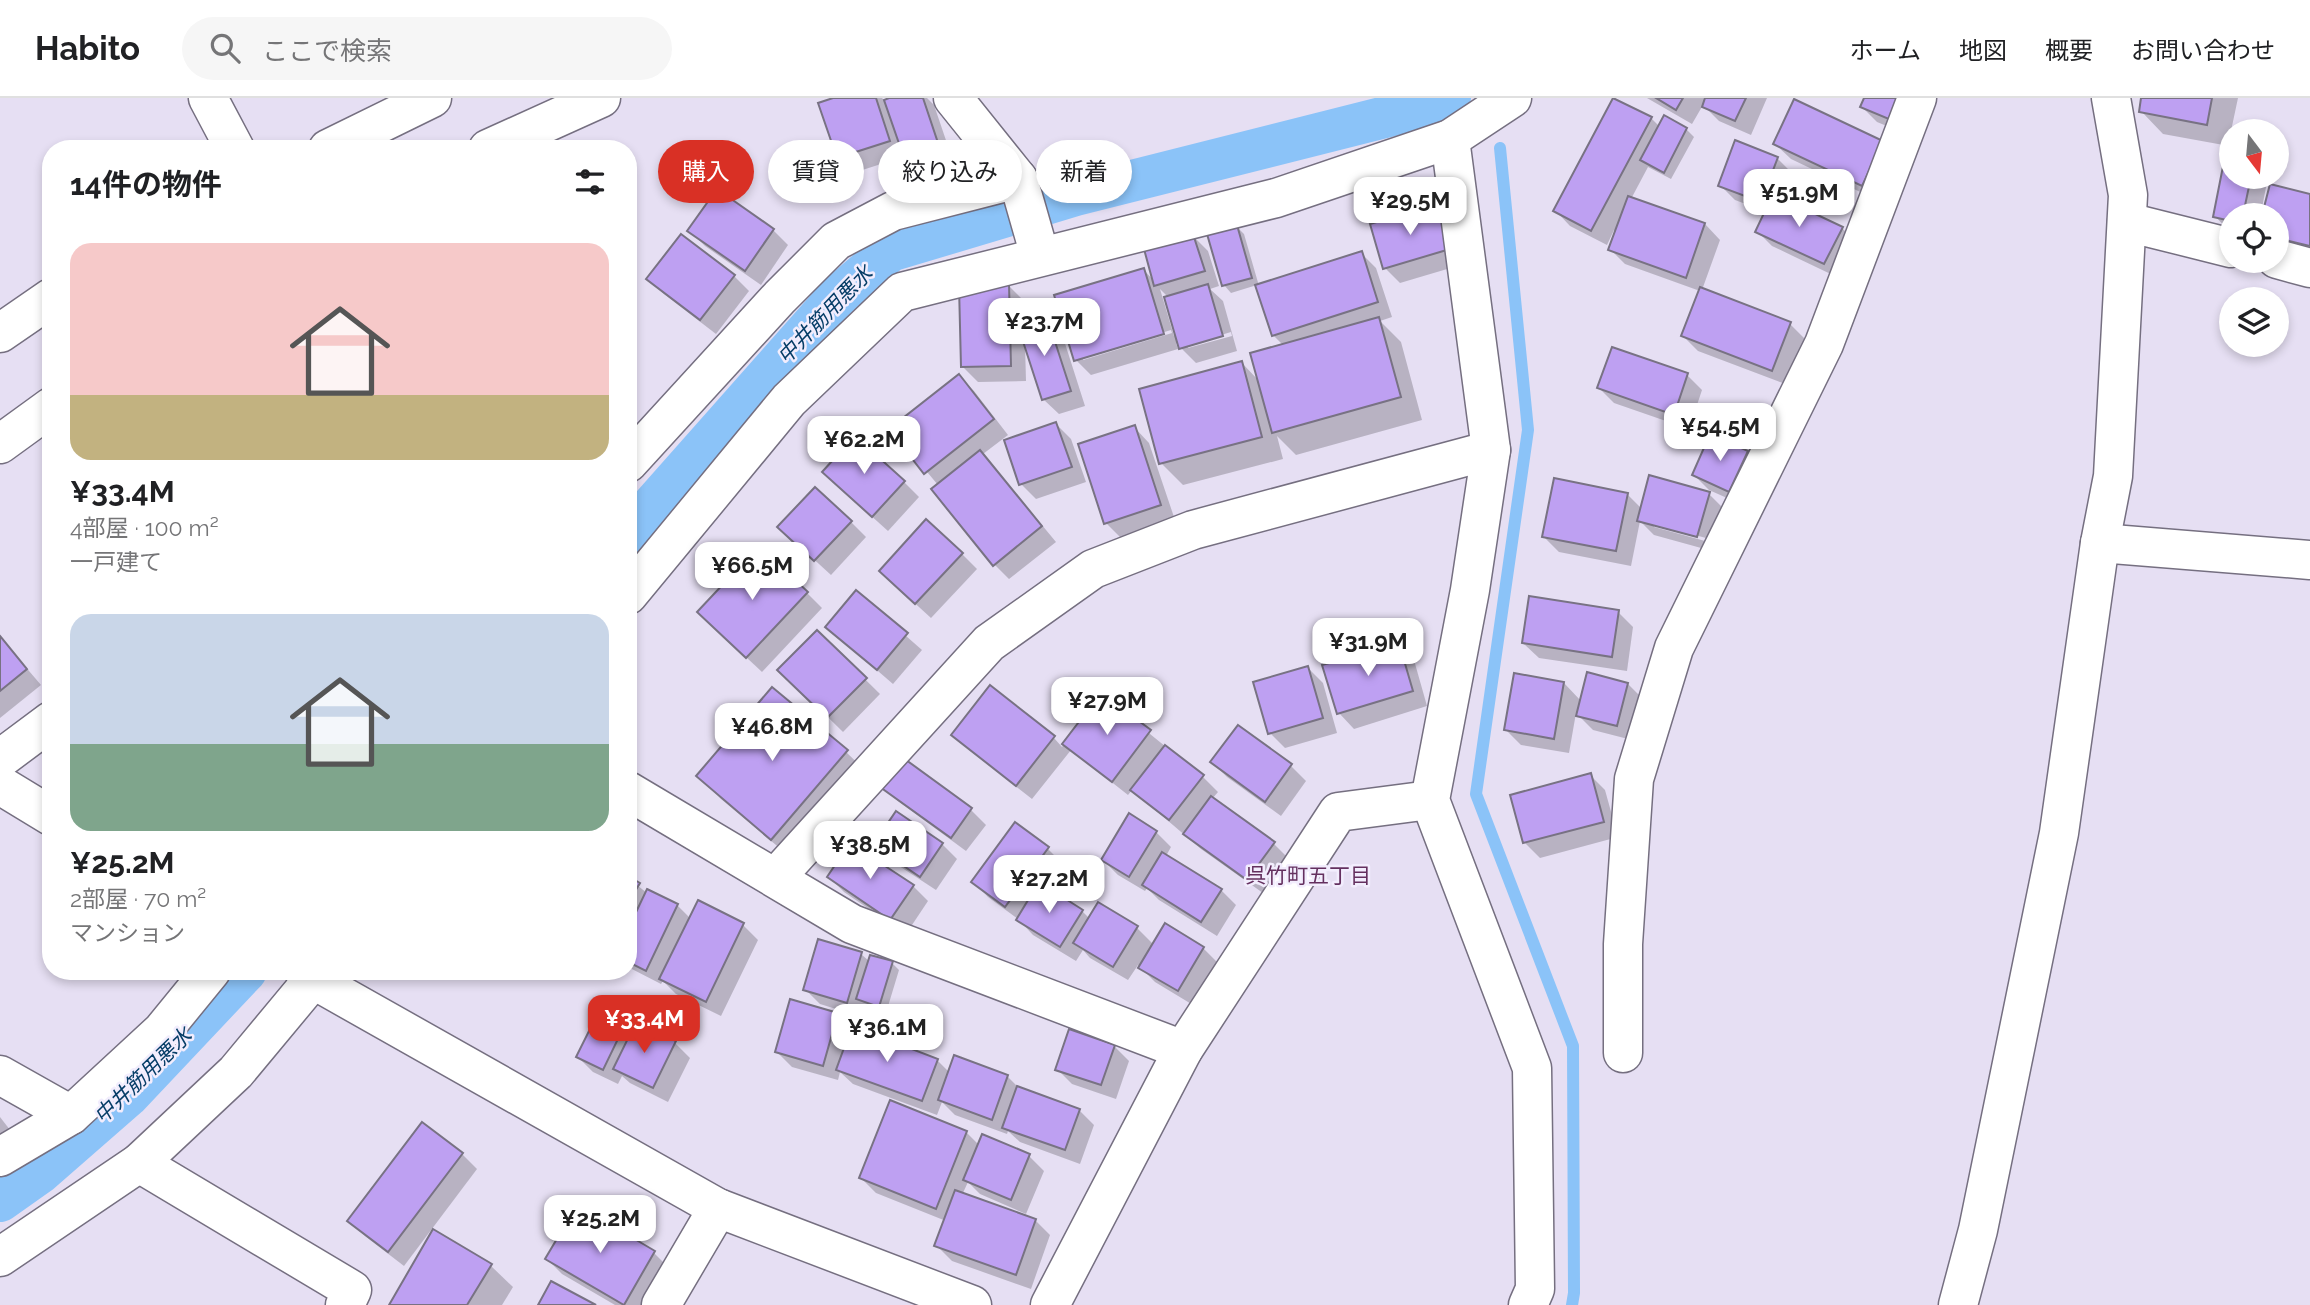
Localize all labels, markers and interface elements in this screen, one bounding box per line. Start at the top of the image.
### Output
search box [182,17,672,80]
text: Habito [35,29,140,68]
icon: search [206,29,244,67]
text: ここで検索 [262,36,392,66]
text: ホーム [1850,36,1921,65]
text: 地図 [1959,36,2007,65]
text: 概要 [2045,36,2093,65]
text: お問い合わせ [2131,36,2275,65]
north arrow [2219,119,2289,189]
map controls [2219,119,2289,357]
chip: 購入 [658,140,754,203]
chip: 賃貸 [768,140,864,203]
chip: 絞り込み [878,140,1022,203]
chip: 新着 [1036,140,1132,203]
icon: filters [571,163,609,201]
text: 14件の物件 [70,167,222,202]
pin: ¥51.9M [1742,170,1856,229]
pin: ¥29.5M [1353,178,1467,237]
text: ¥51.9M [1759,178,1839,205]
text: ¥29.5M [1370,186,1450,213]
button: locate [2219,203,2289,273]
water label: 中井筋用悪水 [772,259,879,369]
button: layers [2219,287,2289,357]
icon: home [277,288,403,414]
pin: ¥23.7M [987,299,1101,358]
text: ¥23.7M [1004,307,1084,334]
pin: ¥54.5M [1663,404,1777,463]
text: ¥54.5M [1680,412,1760,439]
pin: ¥62.2M [807,416,921,476]
text: ¥62.2M [823,425,905,452]
text: ¥33.4M [70,474,175,509]
text: 4部屋 · 100 m² [70,514,219,541]
pin: ¥66.5M [695,542,809,602]
text: 一戸建て [70,548,162,575]
text: ¥66.5M [711,551,793,578]
pin: ¥31.9M [1311,618,1425,678]
text: ¥31.9M [1328,627,1408,654]
icon: home [277,659,403,785]
pin: ¥27.9M [1050,678,1164,737]
text: ¥27.9M [1067,686,1147,713]
pin: ¥46.8M [715,704,829,763]
text: ¥46.8M [731,712,813,739]
pin: ¥38.5M [813,822,927,881]
text: ¥38.5M [830,830,910,857]
text: ¥25.2M [70,845,175,880]
pin: ¥27.2M [992,856,1106,915]
district label: 呉竹町五丁目 [1245,863,1371,888]
text: ¥27.2M [1009,864,1089,891]
text: 2部屋 · 70 m² [70,885,206,912]
text: マンション [70,919,185,946]
pin: ¥33.4M [587,996,701,1055]
text: ¥33.4M [604,1004,684,1031]
pin: ¥36.1M [830,1004,944,1064]
text: ¥36.1M [847,1013,927,1040]
water label: 中井筋用悪水 [89,1021,198,1128]
pin: ¥25.2M [543,1196,657,1255]
text: ¥25.2M [560,1204,640,1231]

